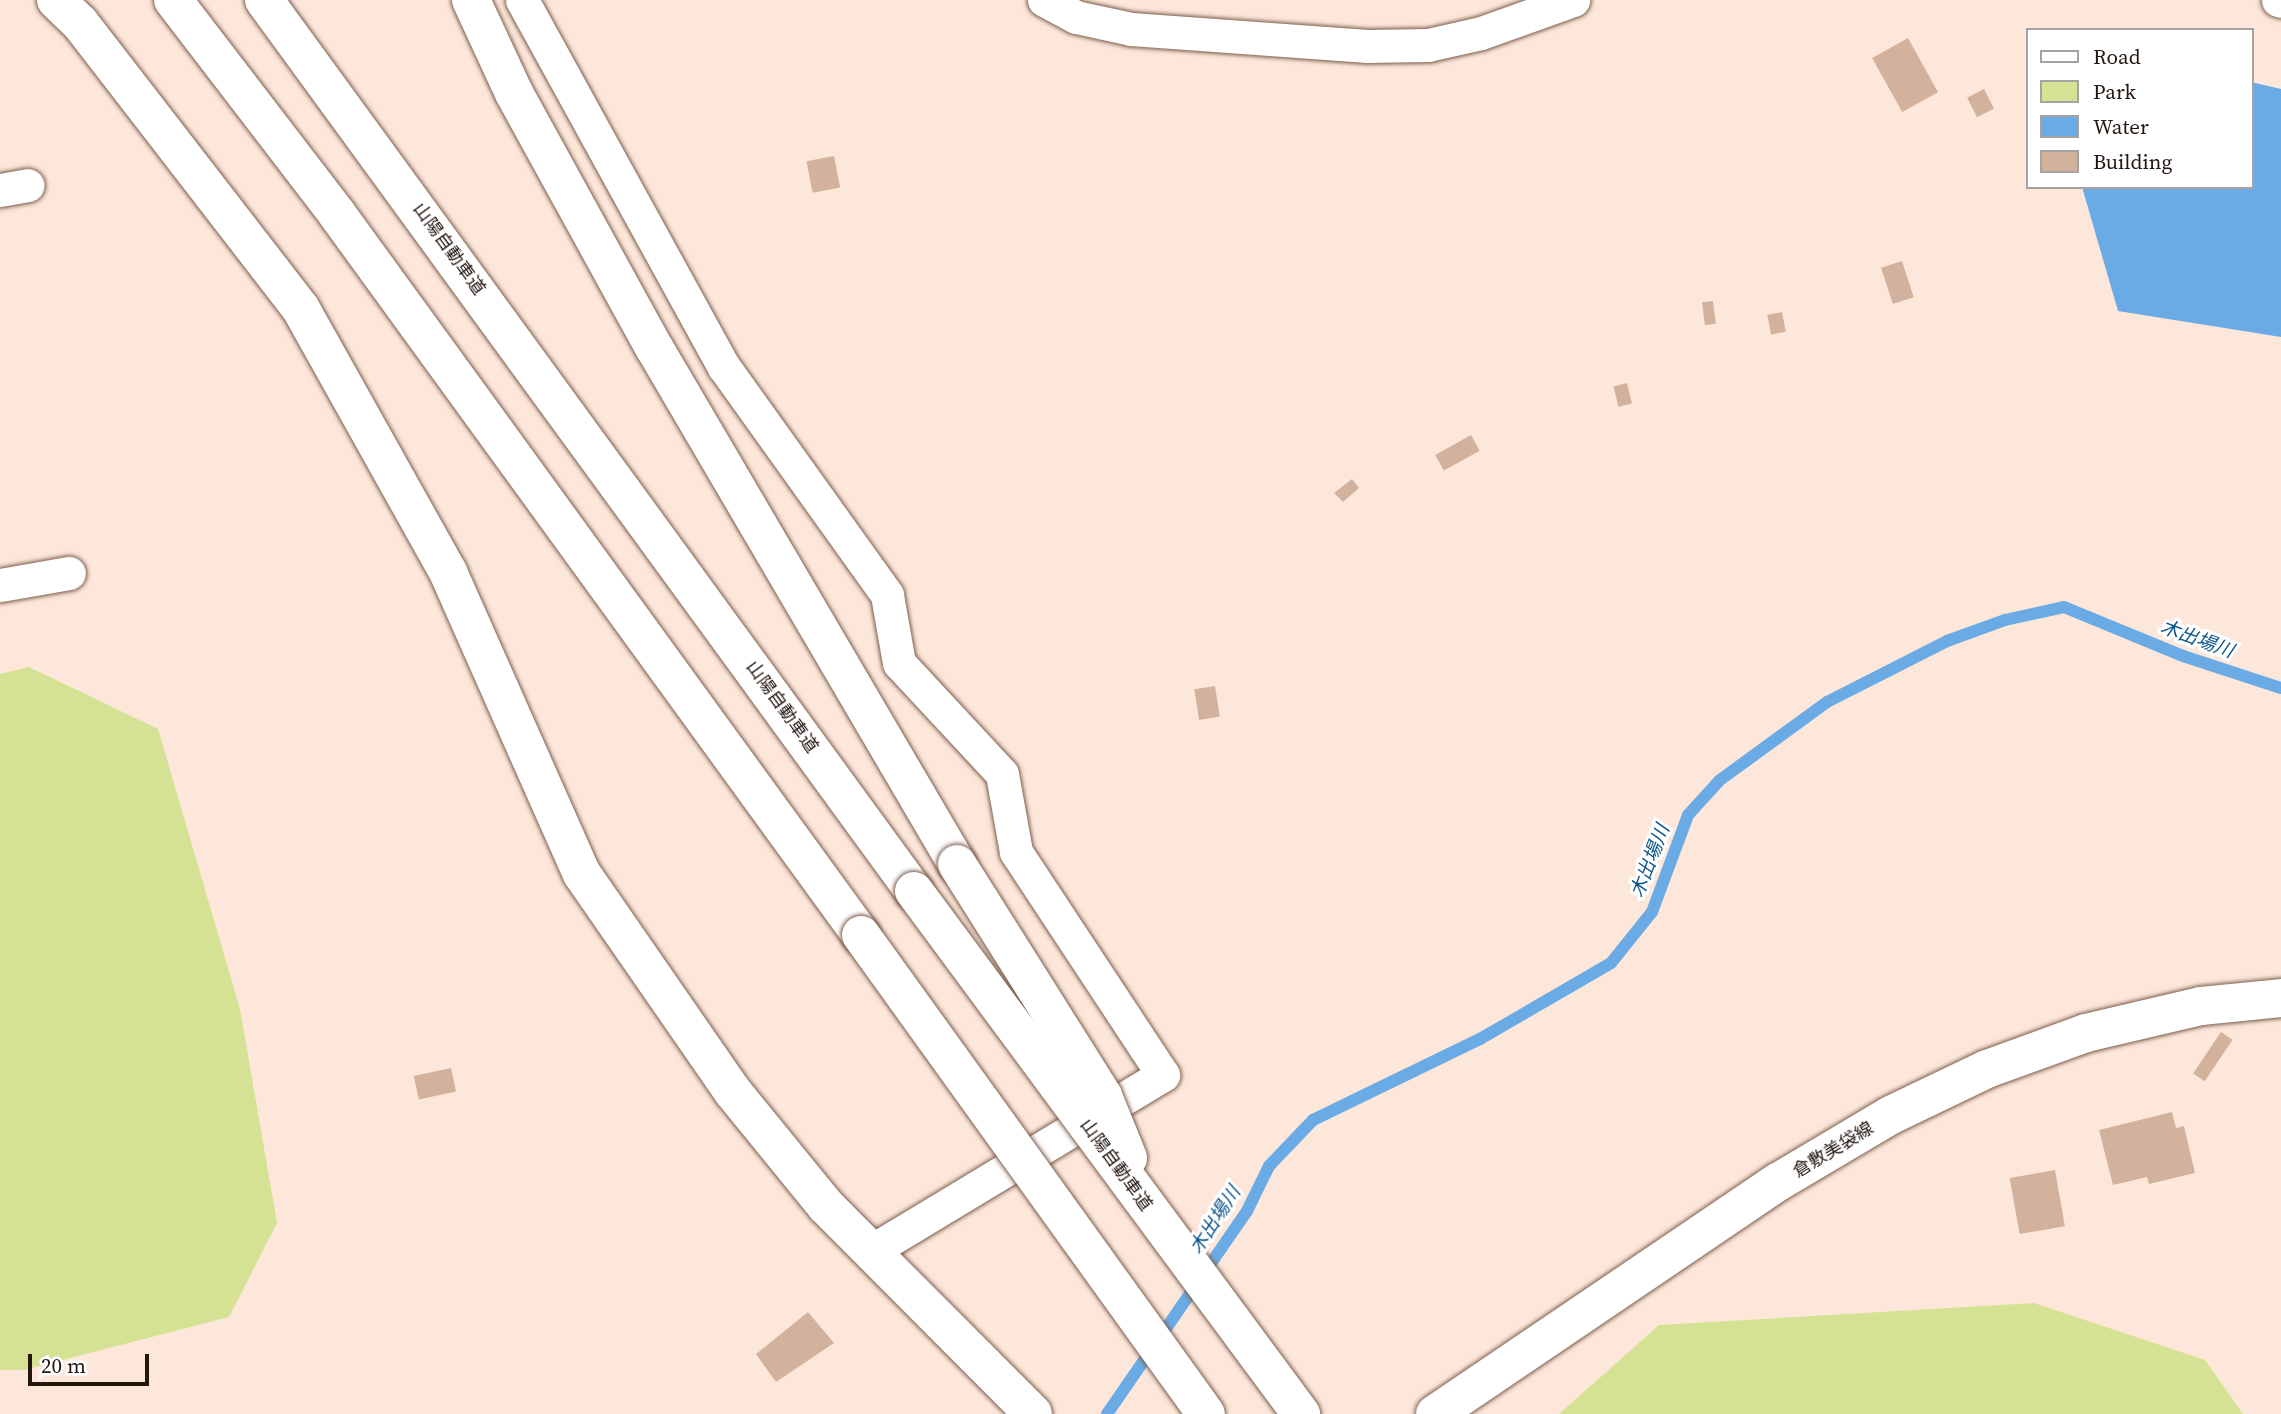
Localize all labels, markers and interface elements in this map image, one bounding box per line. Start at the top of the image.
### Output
legend [2025,28,2253,189]
text: Road [2093,42,2141,71]
text: Park [2093,77,2136,106]
text: Water [2093,112,2149,141]
text: Building [2093,147,2172,176]
street label: 山陽自動車道 [409,199,489,299]
water label: 木出場川 [2157,615,2237,663]
street label: 山陽自動車道 [742,657,822,757]
water label: 木出場川 [1626,821,1674,901]
street label: 山陽自動車道 [1076,1115,1156,1215]
street label: 倉敷美袋線 [1789,1118,1877,1182]
water label: 木出場川 [1185,1182,1245,1258]
scale bar [32,1340,152,1384]
text: 20 m [41,1351,86,1380]

